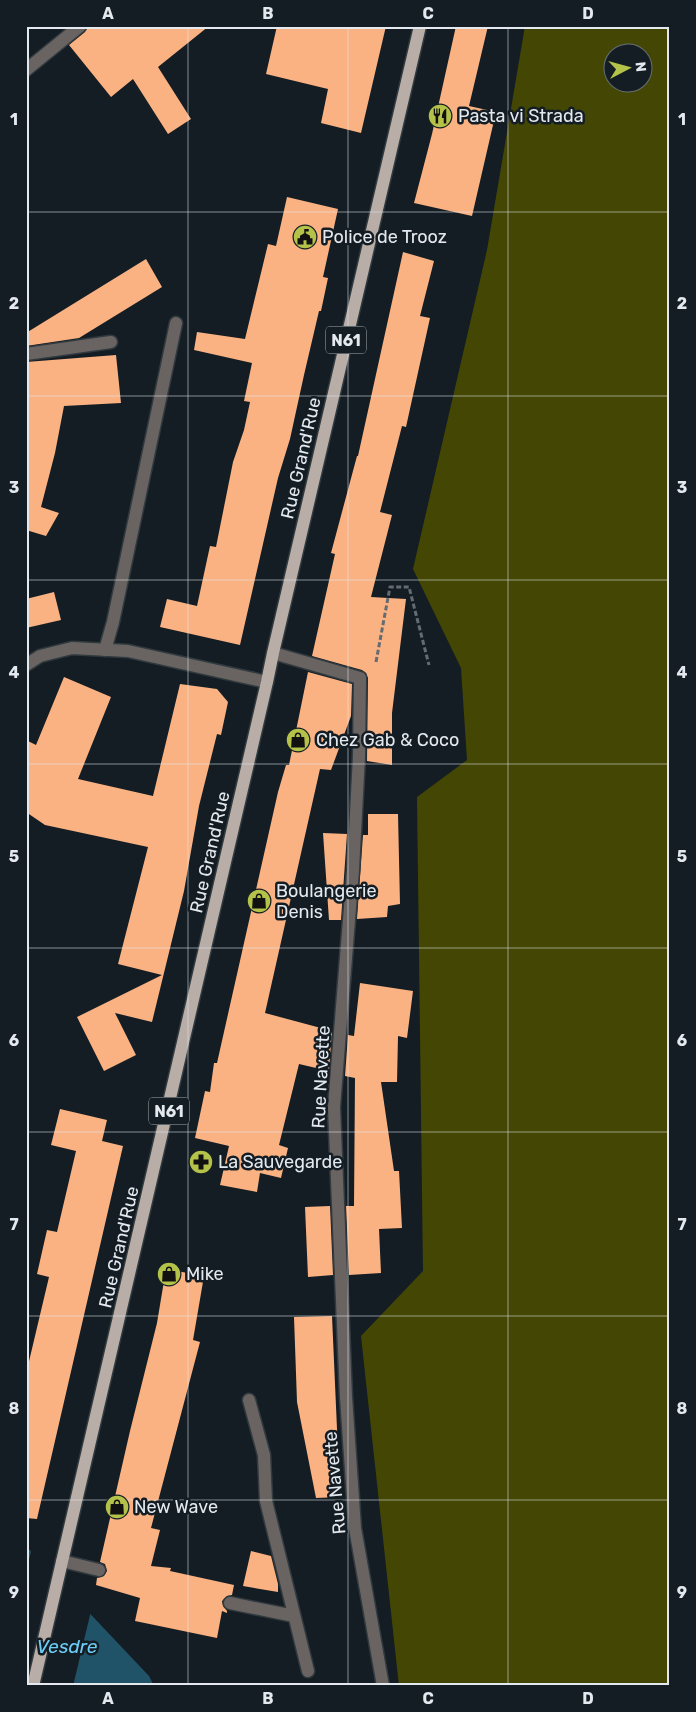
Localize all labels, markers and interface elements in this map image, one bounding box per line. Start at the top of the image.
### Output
text: A [102,4,114,23]
text: B [262,4,274,23]
text: C [422,4,434,23]
text: D [582,4,594,23]
north arrow [604,42,654,92]
text: N [631,61,649,73]
restaurant icon: Pasta vi Strada [427,103,453,129]
place label: Pasta vi Strada [458,105,584,127]
text: 1 [10,110,18,129]
text: 1 [678,110,686,129]
public building icon: Police de Trooz [292,224,318,250]
place label: Police de Trooz [322,226,447,248]
text: 2 [9,294,19,313]
text: 2 [677,294,687,313]
road number: N61 [326,326,366,354]
street label: Rue Grand'Rue [276,395,326,521]
text: 3 [9,478,19,497]
text: 3 [677,478,687,497]
text: 4 [9,663,20,682]
text: 4 [677,663,688,682]
shop icon: Chez Gab & Coco [285,727,311,753]
place label: Chez Gab & Coco [316,729,459,751]
street label: Rue Grand'Rue [185,789,235,915]
text: 5 [9,847,19,866]
text: 5 [677,847,687,866]
place label: Boulangerie Denis [276,880,377,923]
shop icon: Boulangerie Denis [246,888,272,914]
street label: Rue Navette [307,1025,335,1129]
text: 6 [9,1031,19,1050]
text: 6 [677,1031,687,1050]
road number: N61 [149,1098,189,1124]
pharmacy icon: La Sauvegarde [188,1149,214,1175]
place label: La Sauvegarde [218,1151,342,1173]
street label: Rue Grand'Rue [94,1184,144,1310]
text: 7 [9,1215,19,1234]
text: 7 [677,1215,687,1234]
shop icon: Mike [156,1261,182,1287]
place label: Mike [186,1263,224,1285]
text: 8 [9,1399,20,1418]
text: 8 [677,1399,688,1418]
street label: Rue Navette [320,1431,350,1535]
shop icon: New Wave [104,1494,130,1520]
place label: New Wave [134,1496,218,1518]
text: 9 [9,1583,19,1602]
text: 9 [677,1583,687,1602]
water label: Vesdre [37,1635,98,1658]
text: A [102,1689,114,1708]
text: B [262,1689,274,1708]
text: C [422,1689,434,1708]
text: D [582,1689,594,1708]

